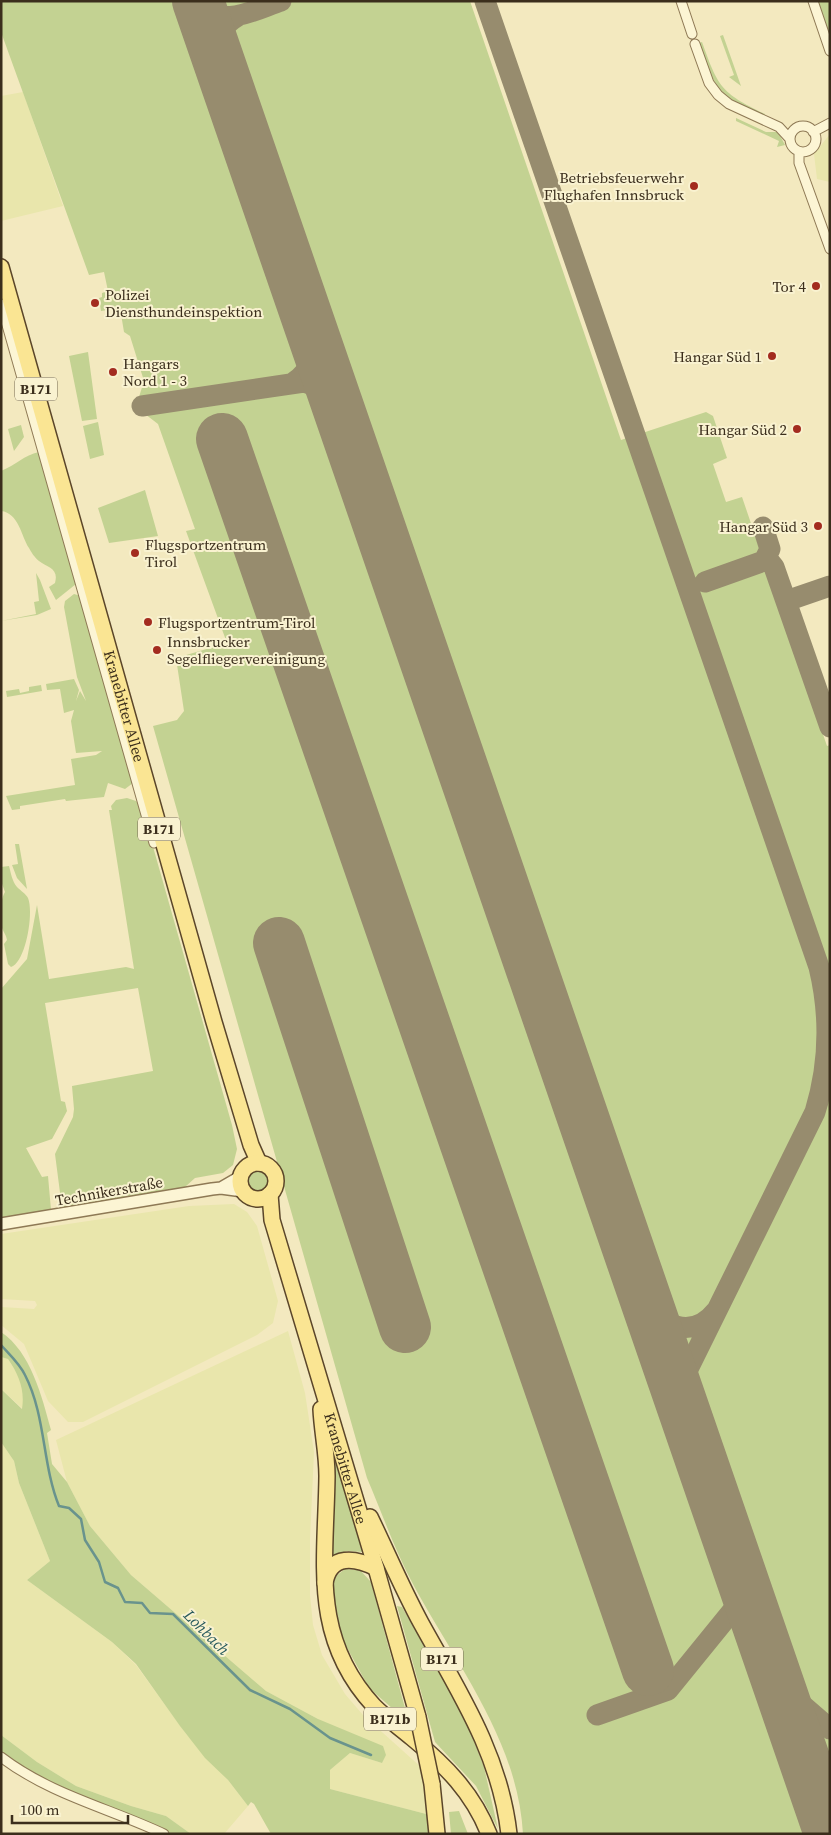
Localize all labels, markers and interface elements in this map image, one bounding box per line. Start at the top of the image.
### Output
place label: Betriebsfeuerwehr Flughafen Innsbruck [544,167,685,205]
marker: Betriebsfeuerwehr Flughafen Innsbruck [688,180,700,192]
place label: Tor 4 [772,276,806,297]
marker: Tor 4 [810,280,822,292]
place label: Polizei Diensthundeinspektion [105,284,262,322]
marker: Polizei Diensthundeinspektion [89,297,101,309]
place label: Hangar Süd 1 [673,346,762,367]
marker: Hangar Süd 1 [766,350,778,362]
place label: Hangars Nord 1 - 3 [123,353,187,391]
marker: Hangars Nord 1 - 3 [107,366,119,378]
road number: B171 [15,378,57,400]
place label: Hangar Süd 2 [698,419,787,440]
marker: Hangar Süd 2 [791,423,803,435]
place label: Hangar Süd 3 [719,516,808,537]
marker: Hangar Süd 3 [812,520,824,532]
place label: Flugsportzentrum Tirol [145,534,267,572]
marker: Flugsportzentrum Tirol [129,547,141,559]
place label: Flugsportzentrum-Tirol [158,612,316,633]
marker: Flugsportzentrum-Tirol [142,616,154,628]
place label: Innsbrucker Segelfliegervereinigung [167,631,325,669]
marker: Innsbrucker Segelfliegervereinigung [151,644,163,656]
street label: Kranebitter Allee [99,648,151,764]
road number: B171 [138,818,180,841]
street label: Technikerstraße [54,1171,165,1211]
street label: Kranebitter Allee [320,1410,373,1527]
water label: Lohbach [179,1604,235,1660]
road number: B171 [421,1648,463,1670]
road number: B171b [364,1708,416,1730]
scale bar [12,1792,129,1824]
text: 100 m [20,1799,60,1820]

